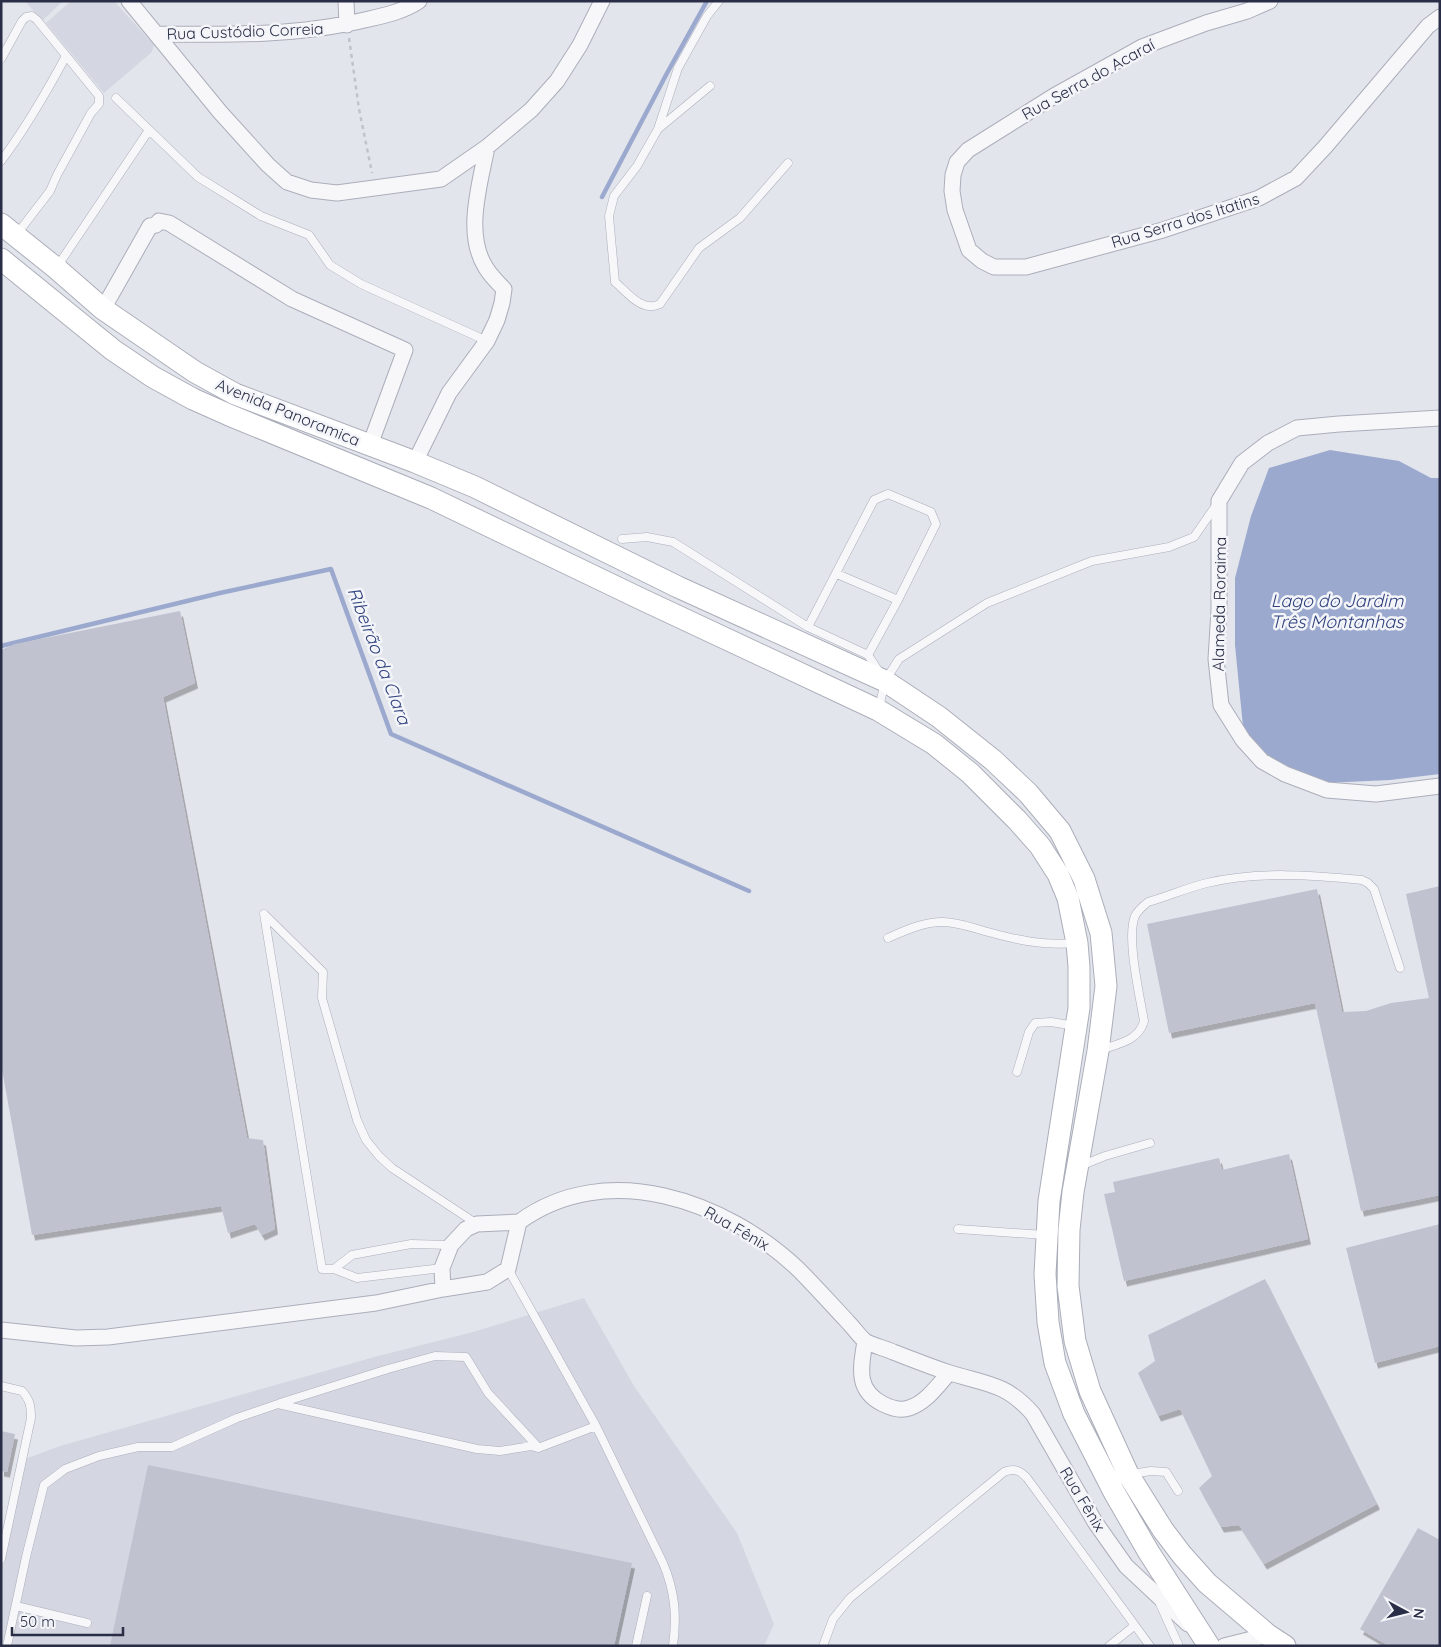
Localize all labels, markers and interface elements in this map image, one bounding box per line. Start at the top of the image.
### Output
street label: Rua Custódio Correia [166,18,324,44]
street label: Rua Serra do Acaraí [1018,34,1159,124]
street label: Rua Serra dos Itatins [1108,188,1262,252]
street label: Avenida Panoramica [213,374,363,450]
street label: Alameda Roraima [1208,536,1230,672]
water label: Ribeirão da Clara [343,584,417,729]
water label: Lago do Jardim Três Montanhas [1270,589,1405,633]
street label: Rua Fênix [701,1201,773,1255]
street label: Rua Fênix [1056,1463,1110,1535]
north arrow [1381,1587,1431,1637]
scale bar [12,1604,124,1636]
text: N [1409,1607,1428,1620]
text: 50 m [20,1612,55,1631]

